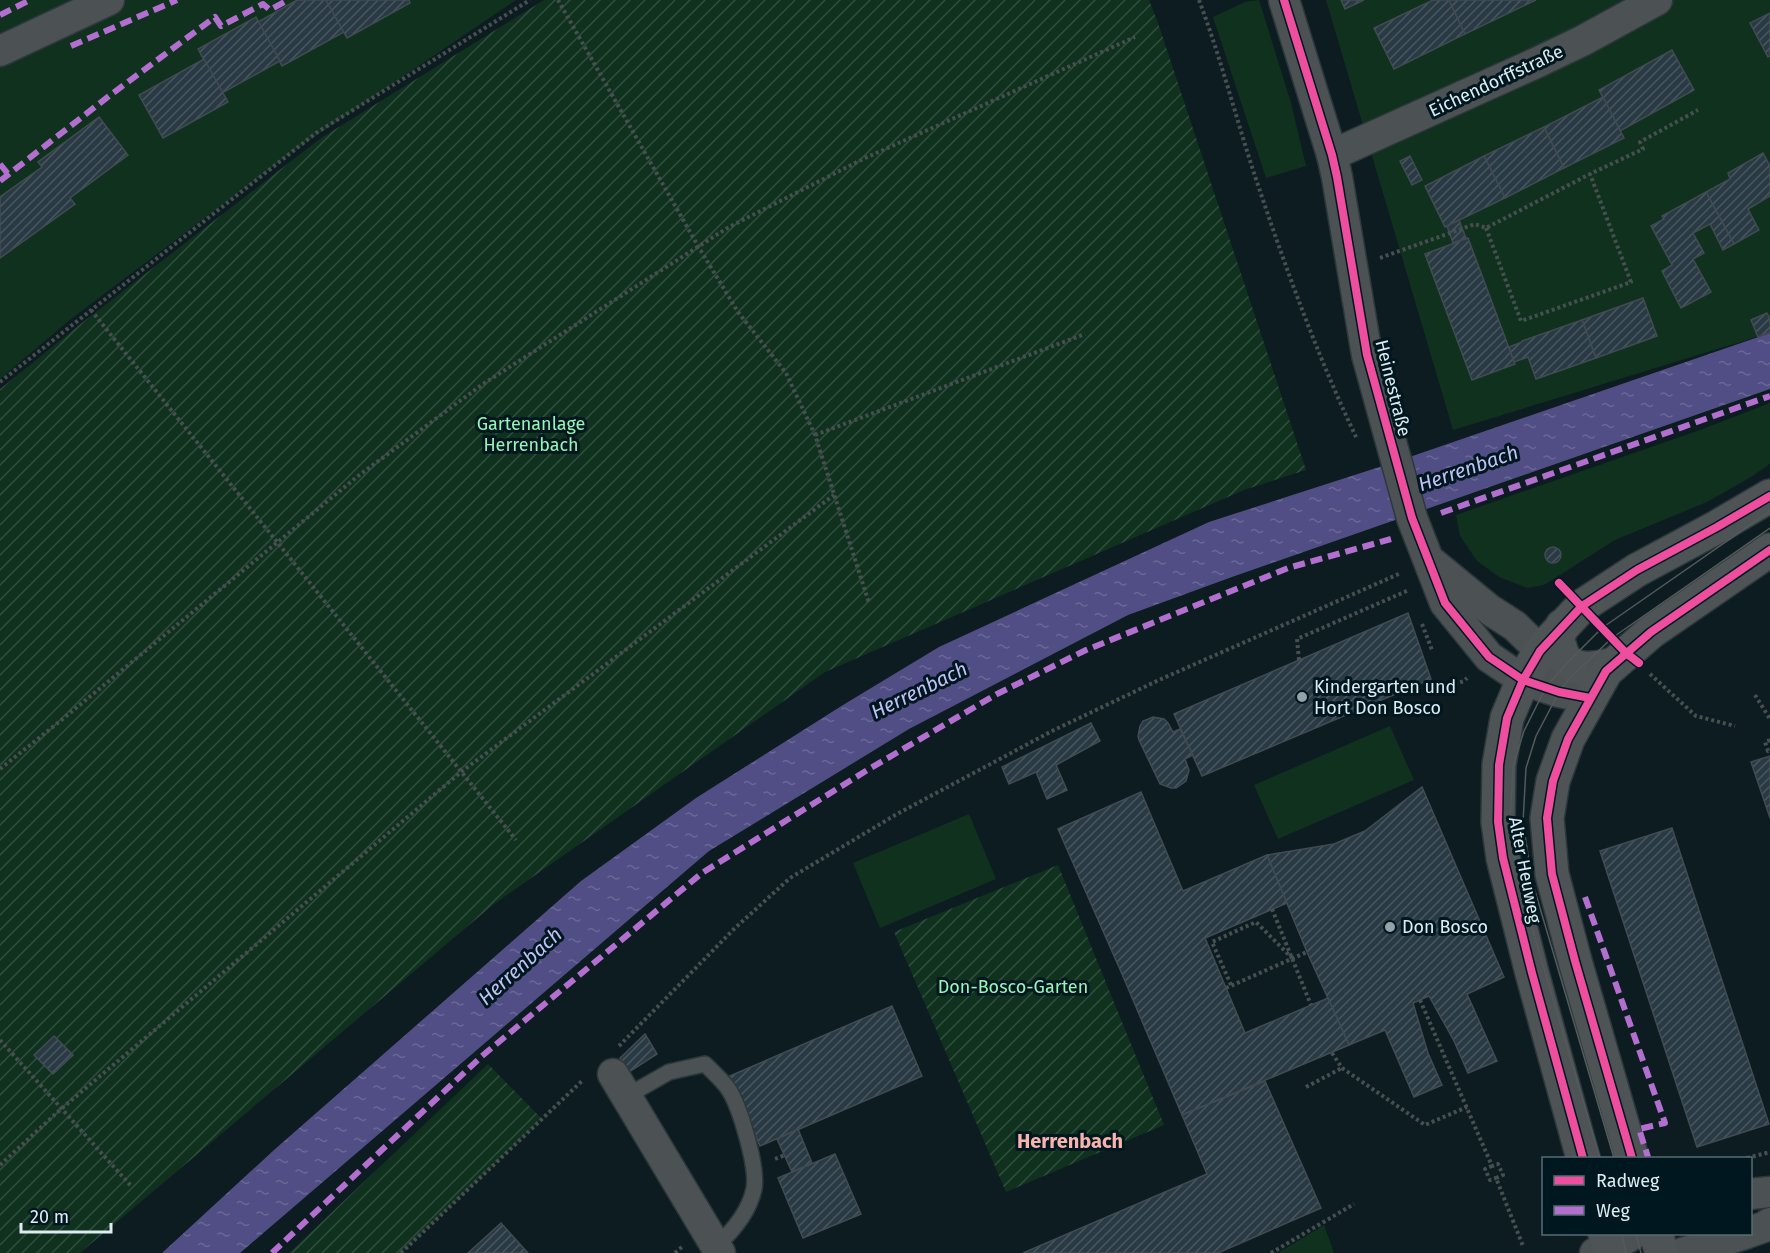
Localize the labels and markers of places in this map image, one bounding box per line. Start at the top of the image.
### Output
place label: Kindergarten und Hort Don Bosco [1314,676,1456,719]
marker: Kindergarten und Hort Don Bosco [1295,690,1309,704]
place label: Don Bosco [1402,916,1488,938]
marker: Don Bosco [1383,920,1397,934]

